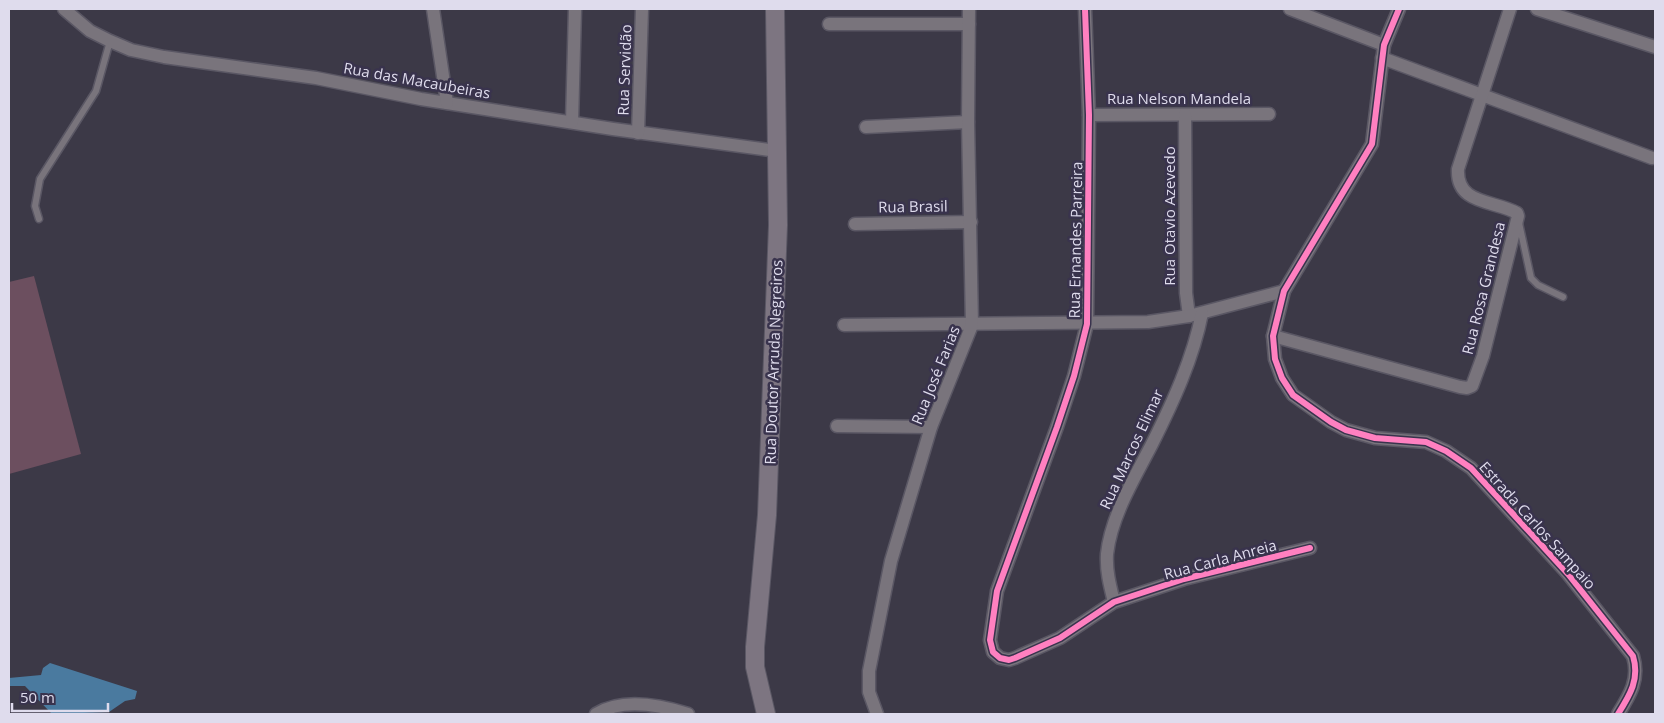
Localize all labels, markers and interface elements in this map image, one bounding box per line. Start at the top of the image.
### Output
street label: Rua Servidão [612,24,636,116]
street label: Rua das Macaubeiras [342,57,492,103]
street label: Rua Nelson Mandela [1107,88,1251,108]
street label: Rua Otavio Azevedo [1159,146,1179,286]
street label: Rua Ernandes Parreira [1064,161,1086,319]
street label: Rua Brasil [878,195,948,217]
street label: Rua Rosa Grandesa [1457,220,1509,356]
street label: Rua Doutor Arruda Negreiros [759,259,787,465]
street label: Rua José Farias [906,323,964,427]
street label: Rua Marcos Elimar [1094,386,1168,512]
street label: Estrada Carlos Sampaio [1475,457,1601,593]
street label: Rua Carla Anreia [1161,534,1279,584]
scale bar [12,680,109,712]
text: 50 m [20,687,55,707]

